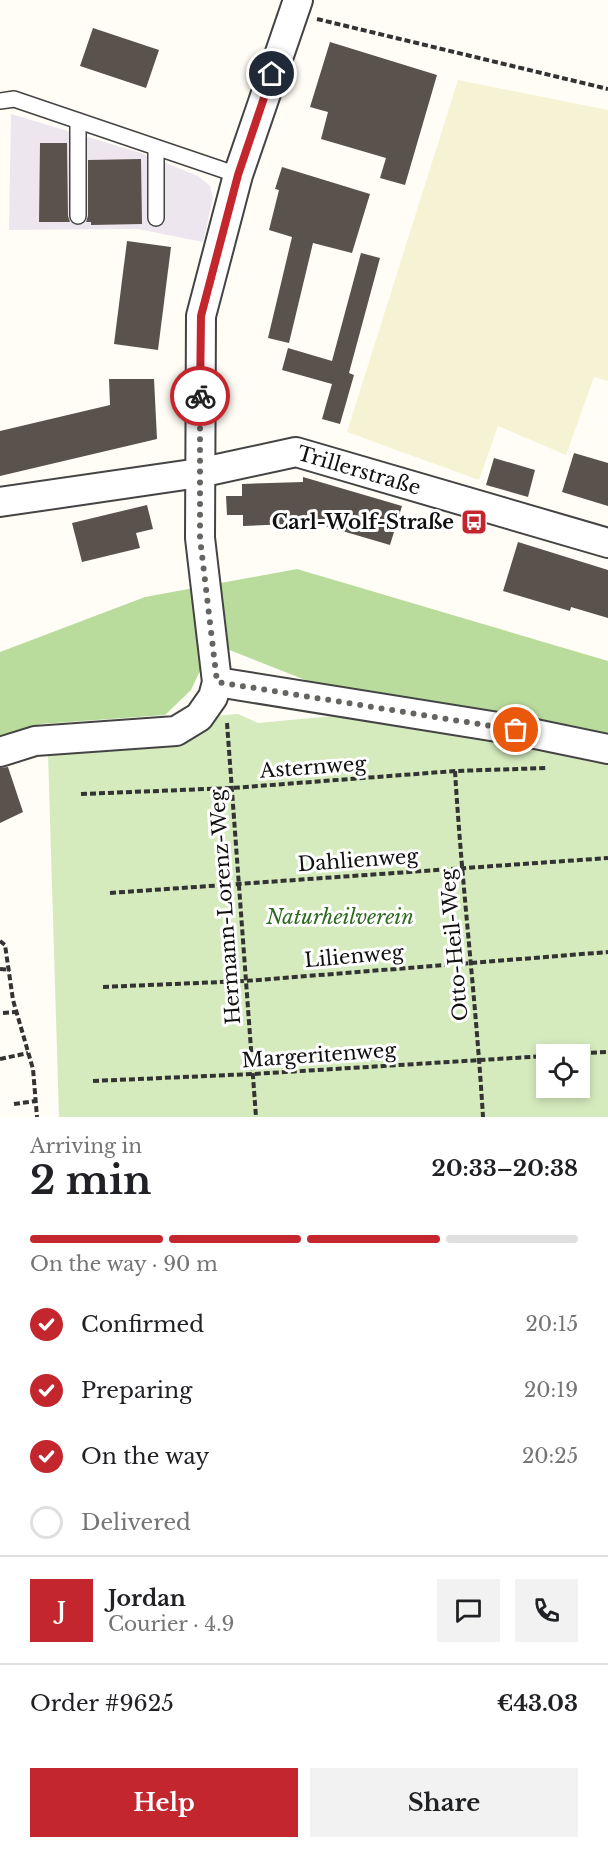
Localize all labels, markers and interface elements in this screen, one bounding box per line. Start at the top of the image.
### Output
pin [246,48,297,99]
icon: home [255,57,288,90]
courier [170,366,230,426]
icon: bike [184,380,217,413]
street label: Trillerstraße [294,441,424,500]
bus stop icon: Carl-Wolf-Straße [459,507,489,537]
place label: Carl-Wolf-Straße [272,510,454,534]
pin [490,704,541,755]
icon: bag [499,713,532,746]
street label: Asternweg [258,751,368,783]
street label: Hermann-Lorenz-Weg [205,788,245,1025]
street label: Dahlienweg [297,844,420,876]
street label: Otto-Heil-Weg [435,867,473,1022]
park label: Naturheilverein [265,905,414,929]
street label: Lilienweg [303,940,406,972]
street label: Margeritenweg [241,1038,398,1072]
map controls [536,1044,590,1098]
button: locate [536,1044,590,1098]
text: Arriving in [30,1134,142,1158]
text: 20:33–20:38 [432,1155,578,1182]
text: 2 min [30,1156,151,1205]
text: On the way · 90 m [30,1252,218,1276]
icon: check [30,1308,63,1341]
text: Confirmed [81,1311,204,1338]
text: 20:15 [525,1312,578,1336]
icon: check [30,1374,63,1407]
text: Preparing [81,1377,192,1404]
text: 20:19 [524,1378,578,1402]
icon: check [30,1440,63,1473]
text: On the way [81,1443,209,1470]
text: 20:25 [522,1444,578,1468]
text: Delivered [81,1509,191,1536]
button: chat [437,1579,500,1642]
button: phone [515,1579,578,1642]
text: Jordan [108,1585,186,1612]
text: J [57,1597,66,1624]
text: Courier · 4.9 [108,1612,234,1636]
text: Order #9625 [30,1690,174,1717]
text: €43.03 [497,1690,578,1717]
button: Help [30,1768,298,1837]
button: Share [310,1768,578,1837]

